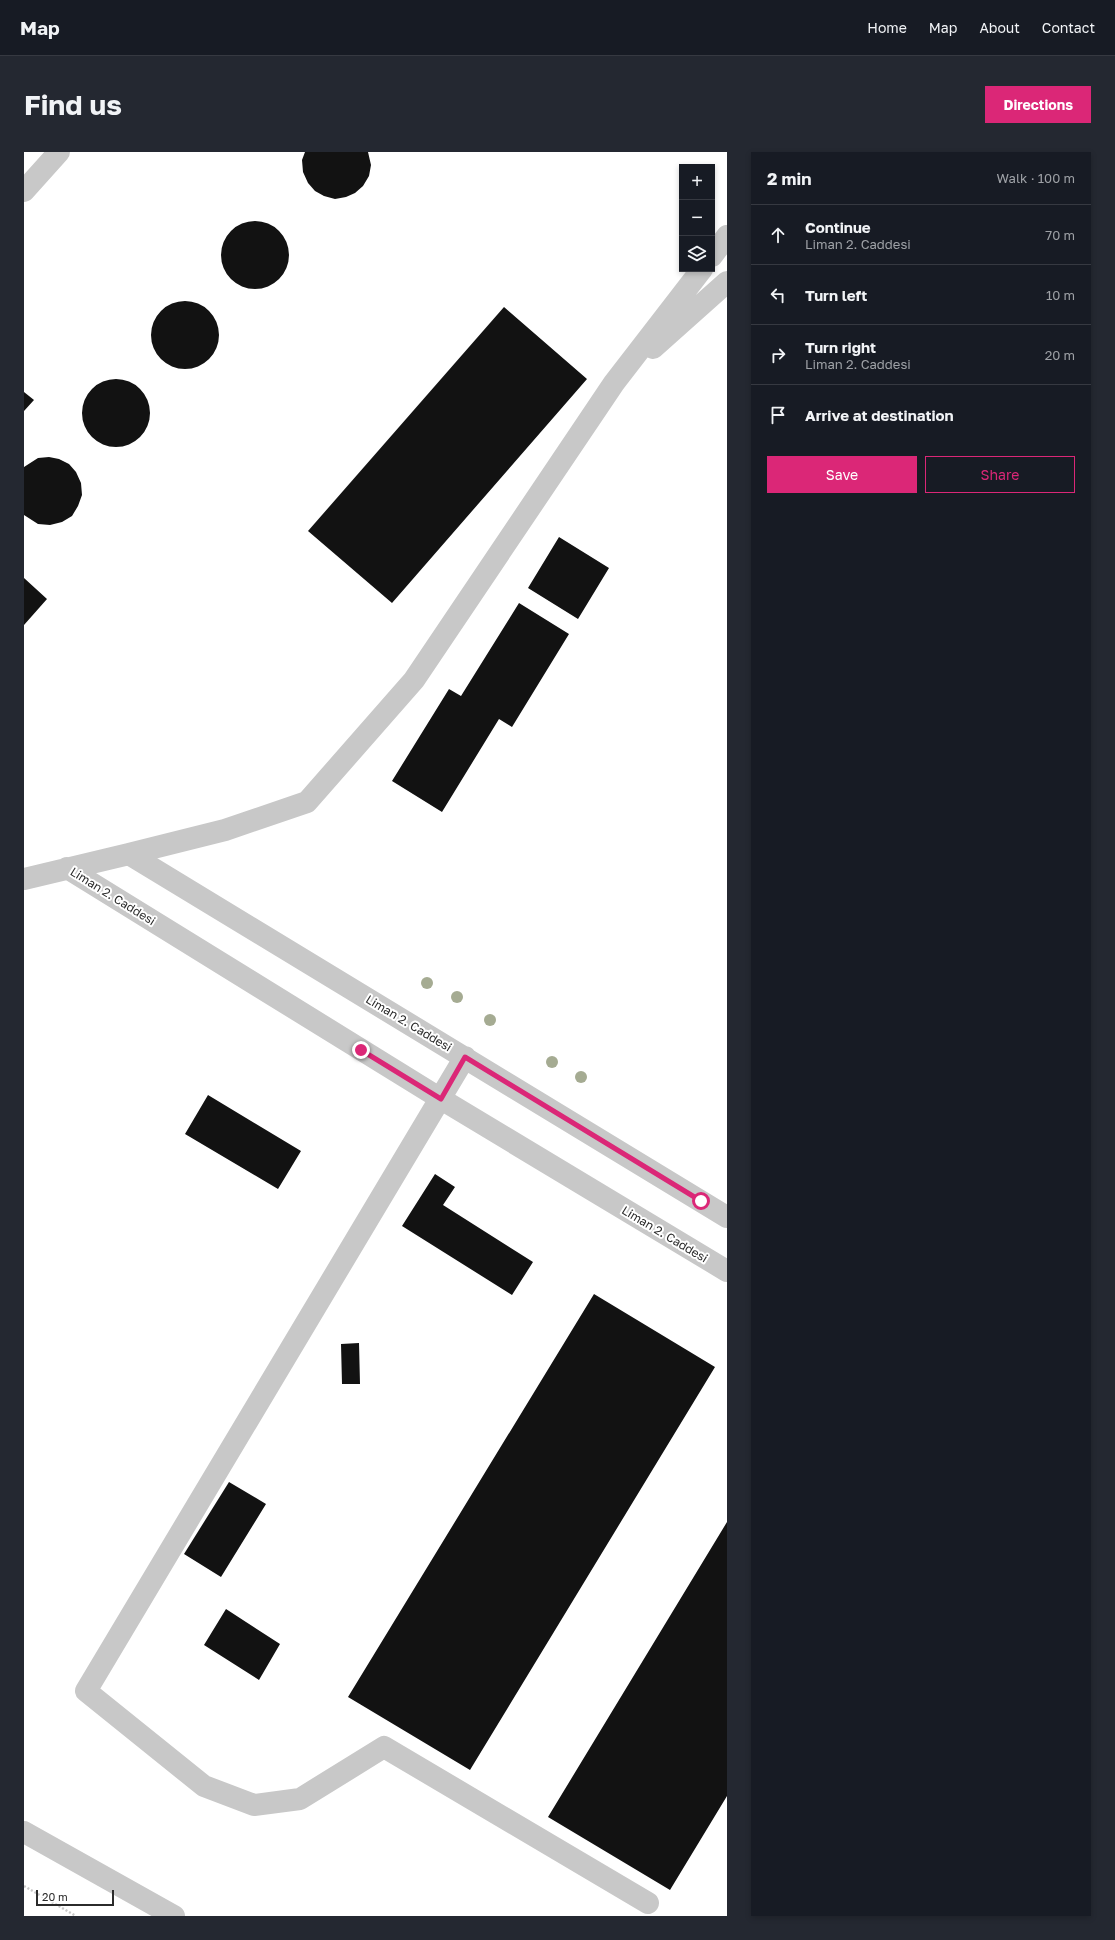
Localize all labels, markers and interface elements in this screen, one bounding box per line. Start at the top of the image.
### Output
text: Map [20,16,60,39]
text: Home [867,19,907,36]
text: Map [929,19,957,36]
text: About [979,19,1020,36]
text: Contact [1042,19,1095,36]
button: Directions [985,86,1091,123]
text: Find us [24,88,122,121]
map controls [679,164,715,272]
button: + [679,164,715,200]
text: 2 min [767,168,811,189]
text: Walk · 100 m [997,170,1075,186]
button: − [679,200,715,236]
text: Continue [805,218,871,236]
icon: ahead [767,224,789,246]
text: 70 m [1045,227,1075,243]
button: layers [679,236,715,272]
text: Liman 2. Caddesi [805,236,911,252]
icon: left [767,284,789,306]
text: Turn left [805,286,867,304]
text: 10 m [1046,287,1075,303]
text: Turn right [805,338,876,356]
icon: right [767,344,789,366]
text: 20 m [1045,347,1075,363]
text: Liman 2. Caddesi [805,356,911,372]
icon: arrive [767,404,789,426]
text: Arrive at destination [805,406,954,424]
button: Save [767,456,917,493]
button: Share [925,456,1075,493]
street label: Liman 2. Caddesi [68,864,158,928]
street label: Liman 2. Caddesi [363,991,455,1055]
route end [352,1041,370,1059]
route start [692,1192,710,1210]
street label: Liman 2. Caddesi [619,1202,711,1266]
scale bar [36,1888,114,1907]
text: 20 m [42,1890,68,1903]

